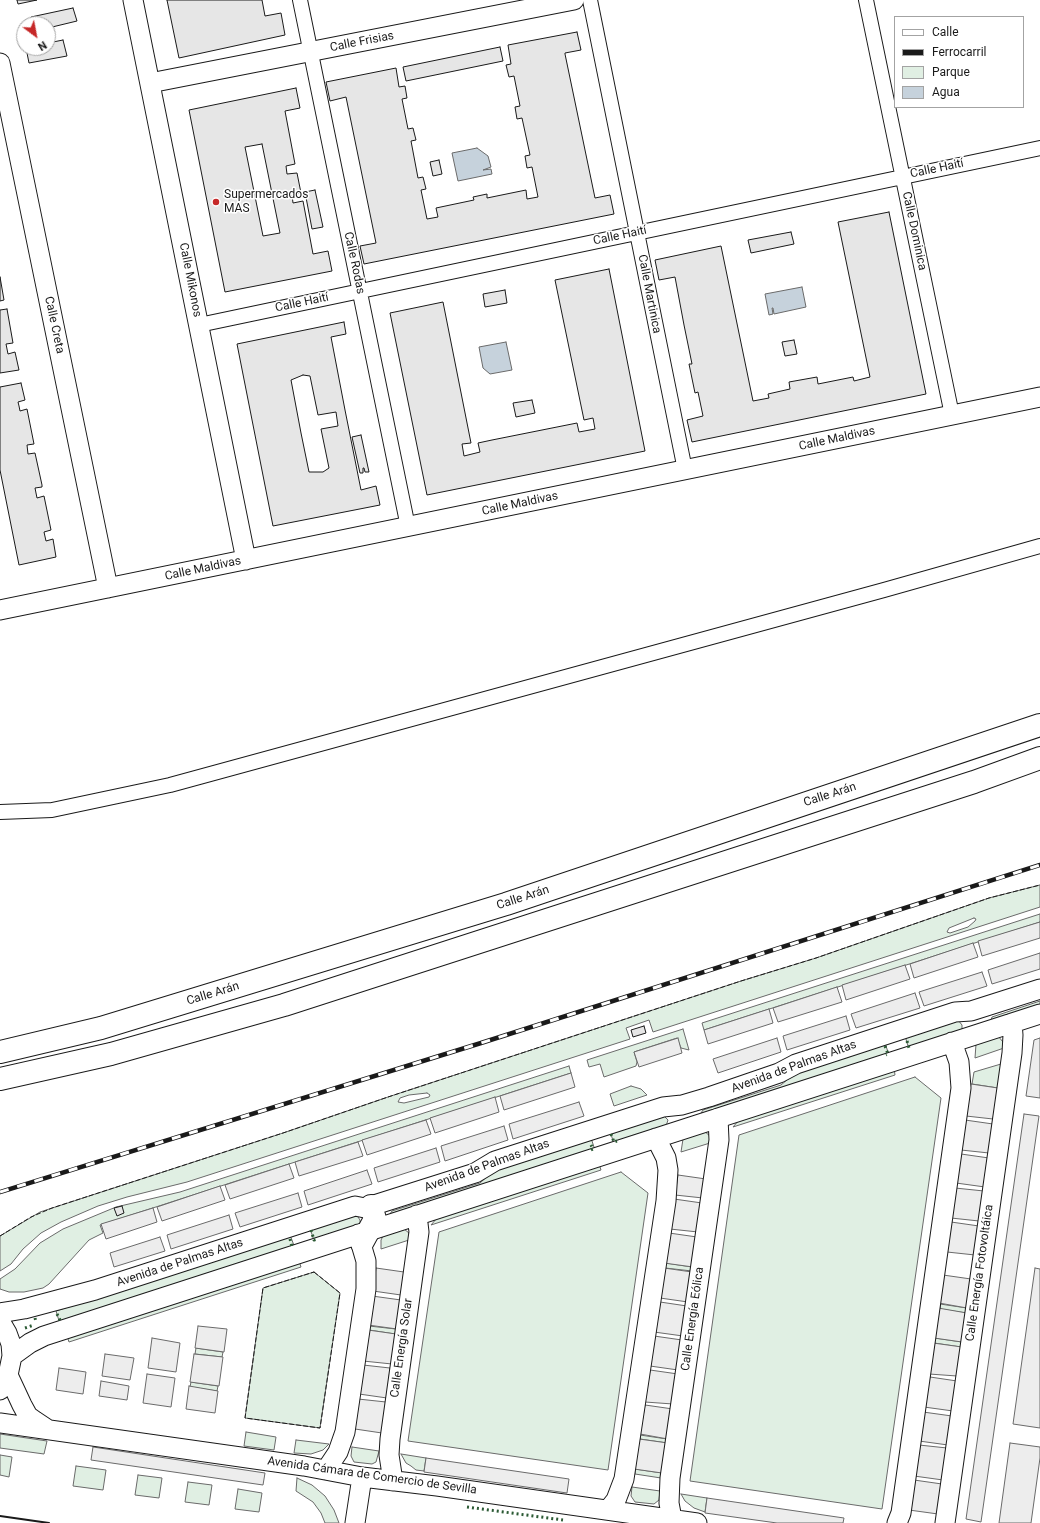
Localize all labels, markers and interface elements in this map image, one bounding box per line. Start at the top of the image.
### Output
north arrow [16,16,56,56]
legend [894,16,1024,108]
text: Calle [932,25,959,39]
street label: Calle Frisias [329,29,395,55]
text: N [35,38,49,53]
text: Ferrocarril [932,45,987,59]
text: Parque [932,65,970,79]
text: Agua [932,85,960,99]
street label: Calle Haití [909,156,965,182]
place label: Supermercados MAS [224,188,308,216]
street label: Calle Dominica [899,190,929,272]
marker: Supermercados MAS [211,197,221,207]
street label: Calle Haití [592,223,648,249]
street label: Calle Rodas [340,231,368,295]
street label: Calle Mikonos [176,242,204,318]
street label: Calle Martinica [634,253,664,335]
street label: Calle Haití [274,290,330,316]
street label: Calle Creta [41,295,67,355]
street label: Calle Maldivas [798,424,876,454]
street label: Calle Maldivas [481,489,559,519]
street label: Calle Maldivas [164,554,242,584]
street label: Calle Arán [802,780,858,810]
street label: Calle Arán [495,883,551,913]
street label: Calle Arán [185,979,241,1009]
street label: Avenida de Palmas Altas [729,1038,859,1096]
street label: Avenida de Palmas Altas [422,1137,552,1195]
street label: Calle Energía Fotovoltáica [963,1204,997,1342]
street label: Avenida de Palmas Altas [115,1236,245,1290]
street label: Calle Energía Eólica [679,1266,707,1372]
street label: Calle Energía Solar [388,1297,416,1399]
street label: Avenida Cámara de Comercio de Sevilla [266,1454,478,1498]

